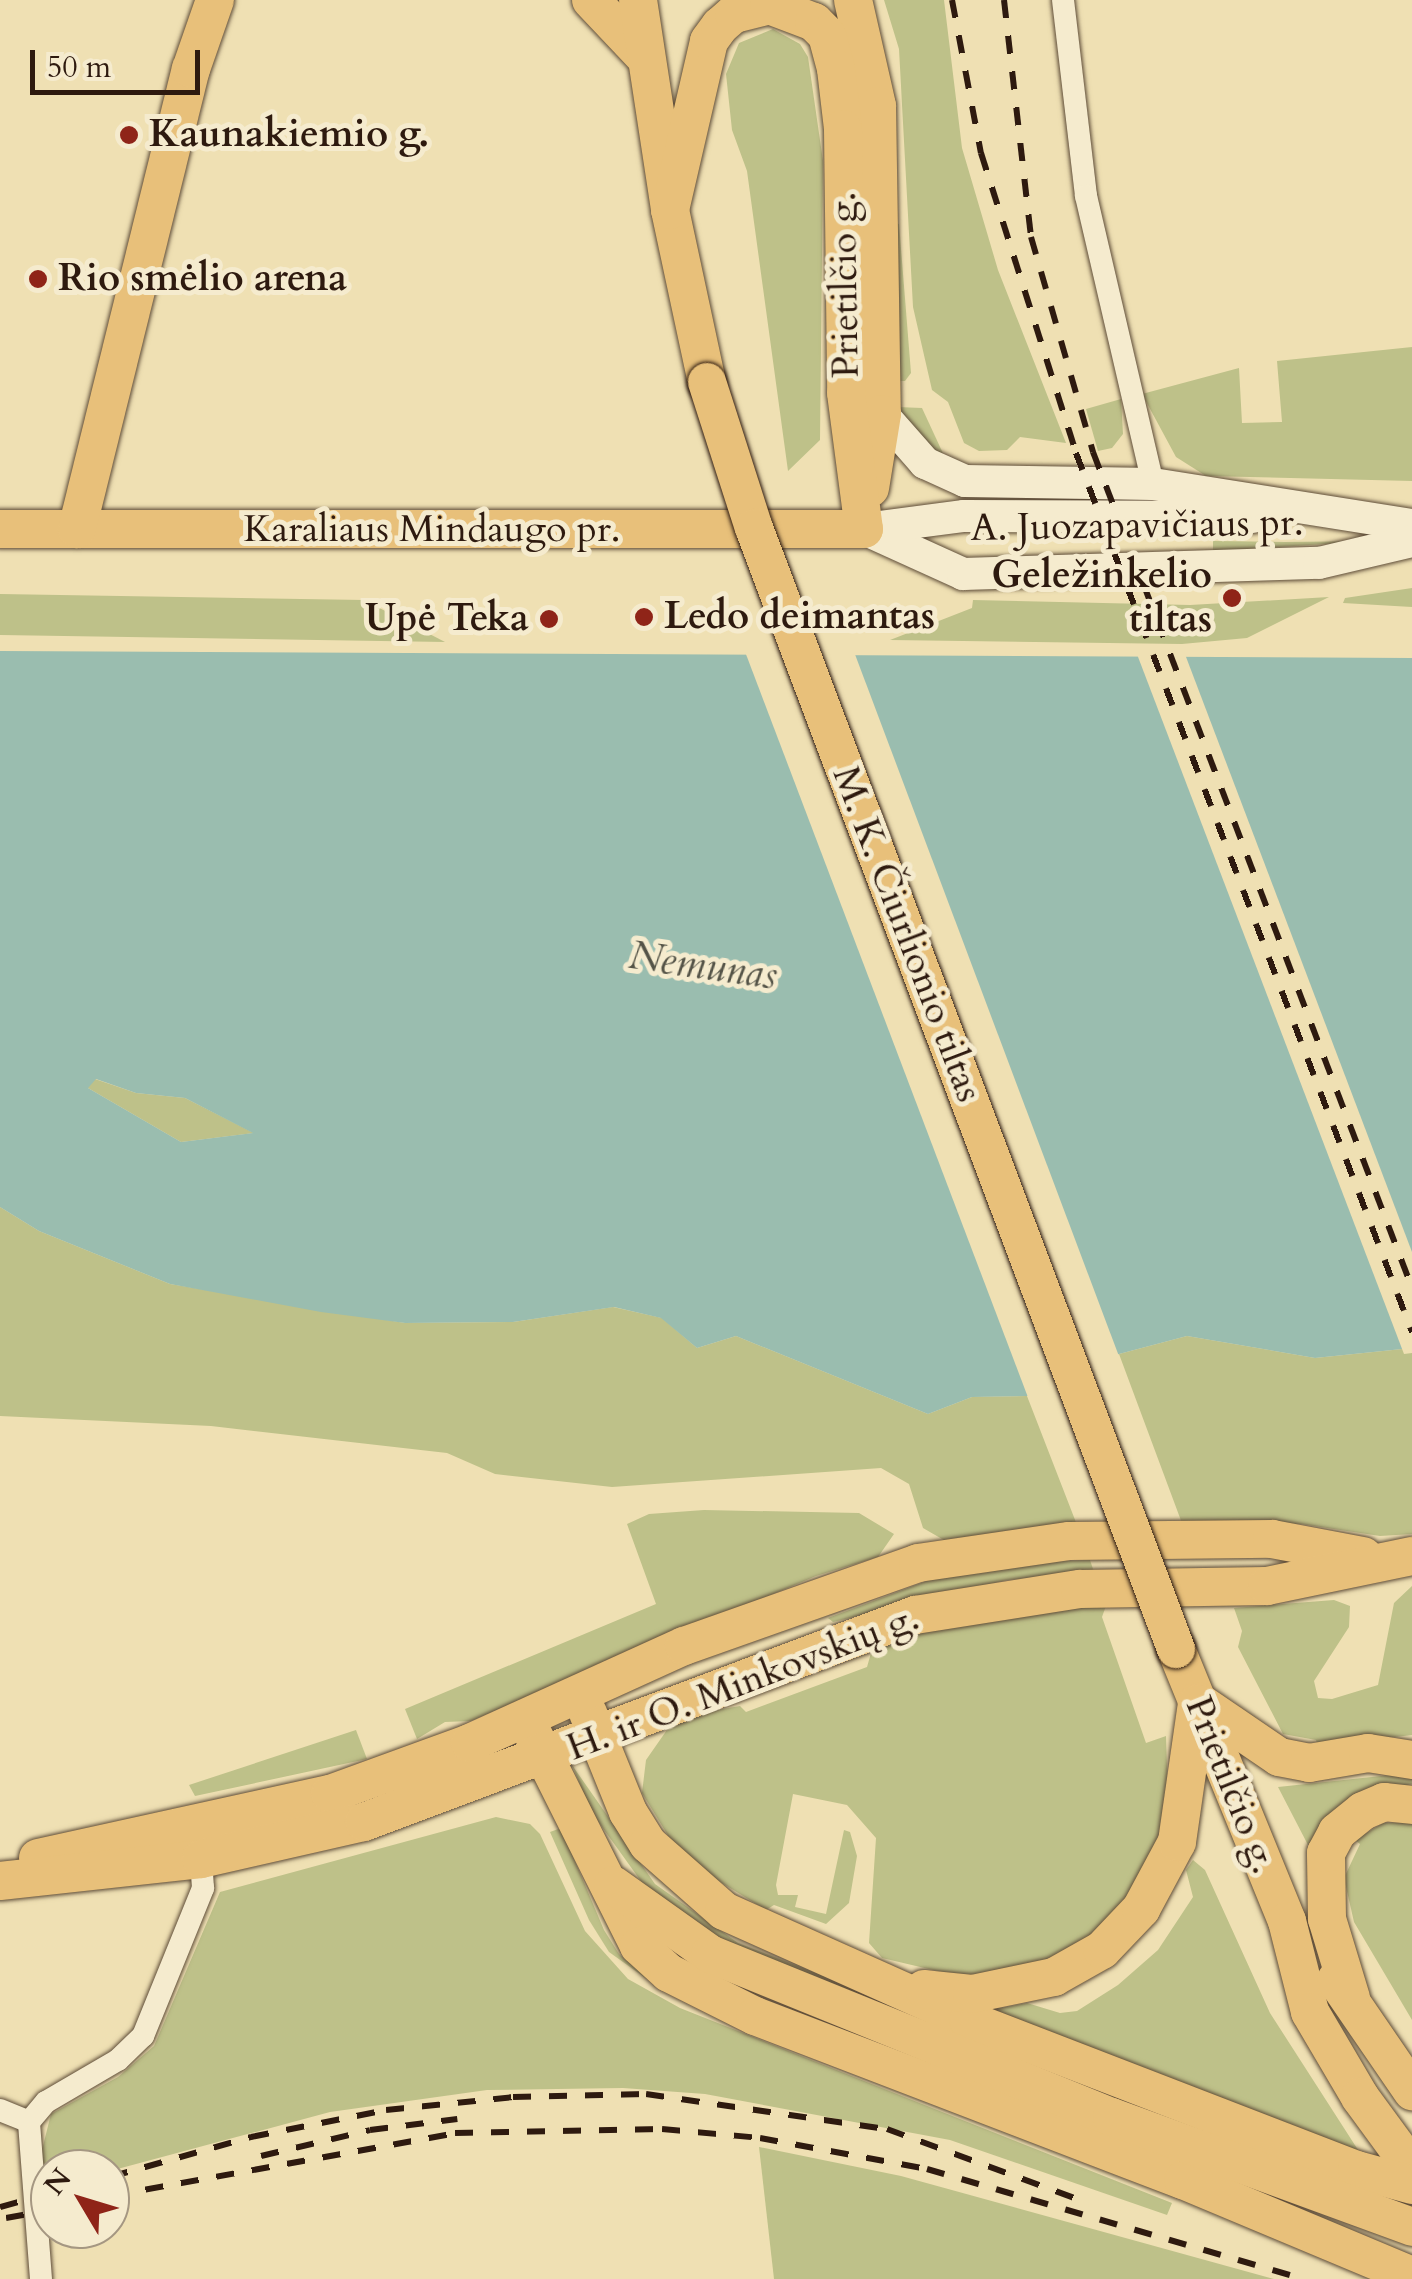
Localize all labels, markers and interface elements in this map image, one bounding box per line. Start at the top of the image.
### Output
scale bar [35,30,205,92]
text: 50 m [47,47,111,88]
place label: Kaunakiemio g. [149,112,429,158]
marker: Kaunakiemio g. [118,124,140,146]
street label: Prietilčio g. [821,191,869,379]
place label: Rio smėlio arena [58,256,347,302]
marker: Rio smėlio arena [27,268,49,290]
street label: A. Juozapavičiaus pr. [970,500,1304,552]
street label: Karaliaus Mindaugo pr. [244,507,620,553]
place label: Geležinkelio tiltas [991,553,1212,642]
marker: Geležinkelio tiltas [1221,587,1243,609]
place label: Ledo deimantas [664,594,935,640]
place label: Upė Teka [365,596,529,642]
marker: Ledo deimantas [633,606,655,628]
marker: Upė Teka [538,608,560,630]
street label: M. K. Čiurlionio tiltas [822,760,992,1108]
water label: Nemunas [626,932,780,1000]
street label: H. ir O. Minkovskių g. [561,1595,925,1771]
street label: Prietilčio g. [1175,1690,1287,1880]
north arrow [30,2149,130,2249]
text: N [35,2160,80,2203]

